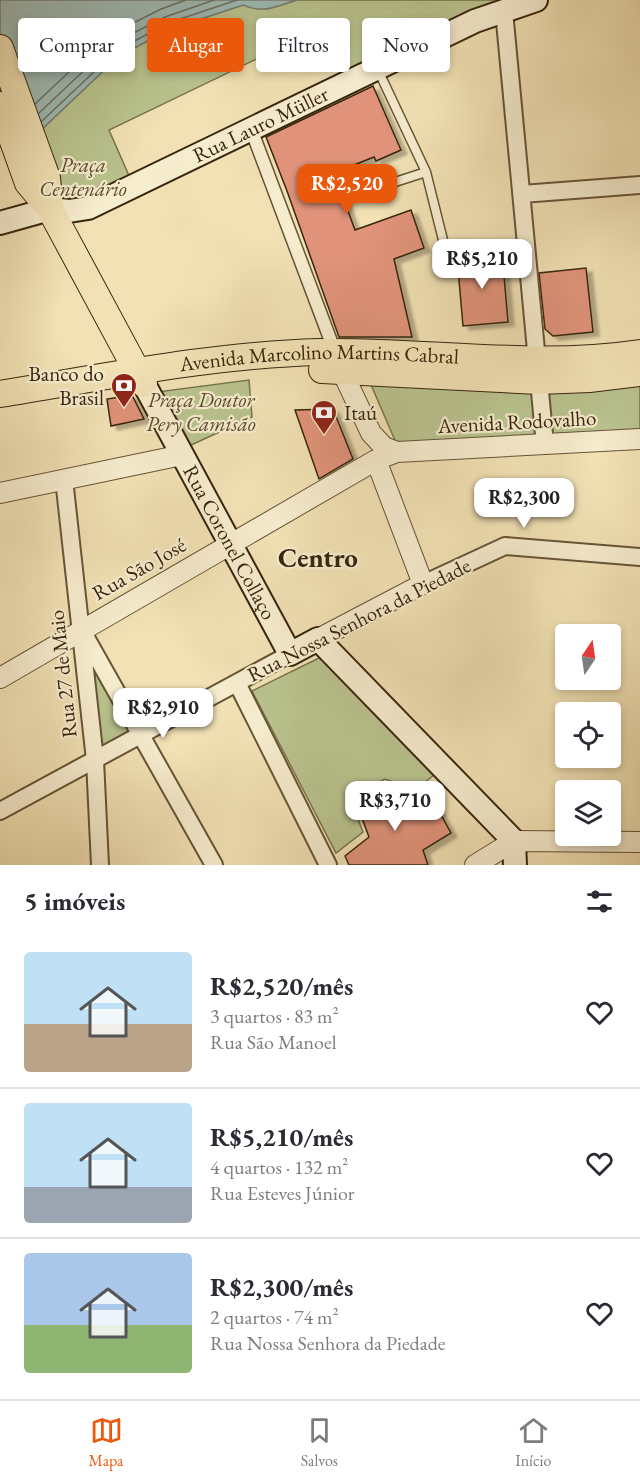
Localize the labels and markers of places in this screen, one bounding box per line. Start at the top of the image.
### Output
pin: R$2,520 [292,164,402,215]
pin: R$5,210 [427,239,537,290]
place label: Banco do Brasil [28,360,104,411]
bank icon: Banco do Brasil [109,371,139,409]
bank icon: Itaú [309,398,339,436]
place label: Itaú [344,399,377,426]
pin: R$2,300 [469,478,579,529]
pin: R$2,910 [108,688,218,739]
pin: R$3,710 [340,781,450,832]

